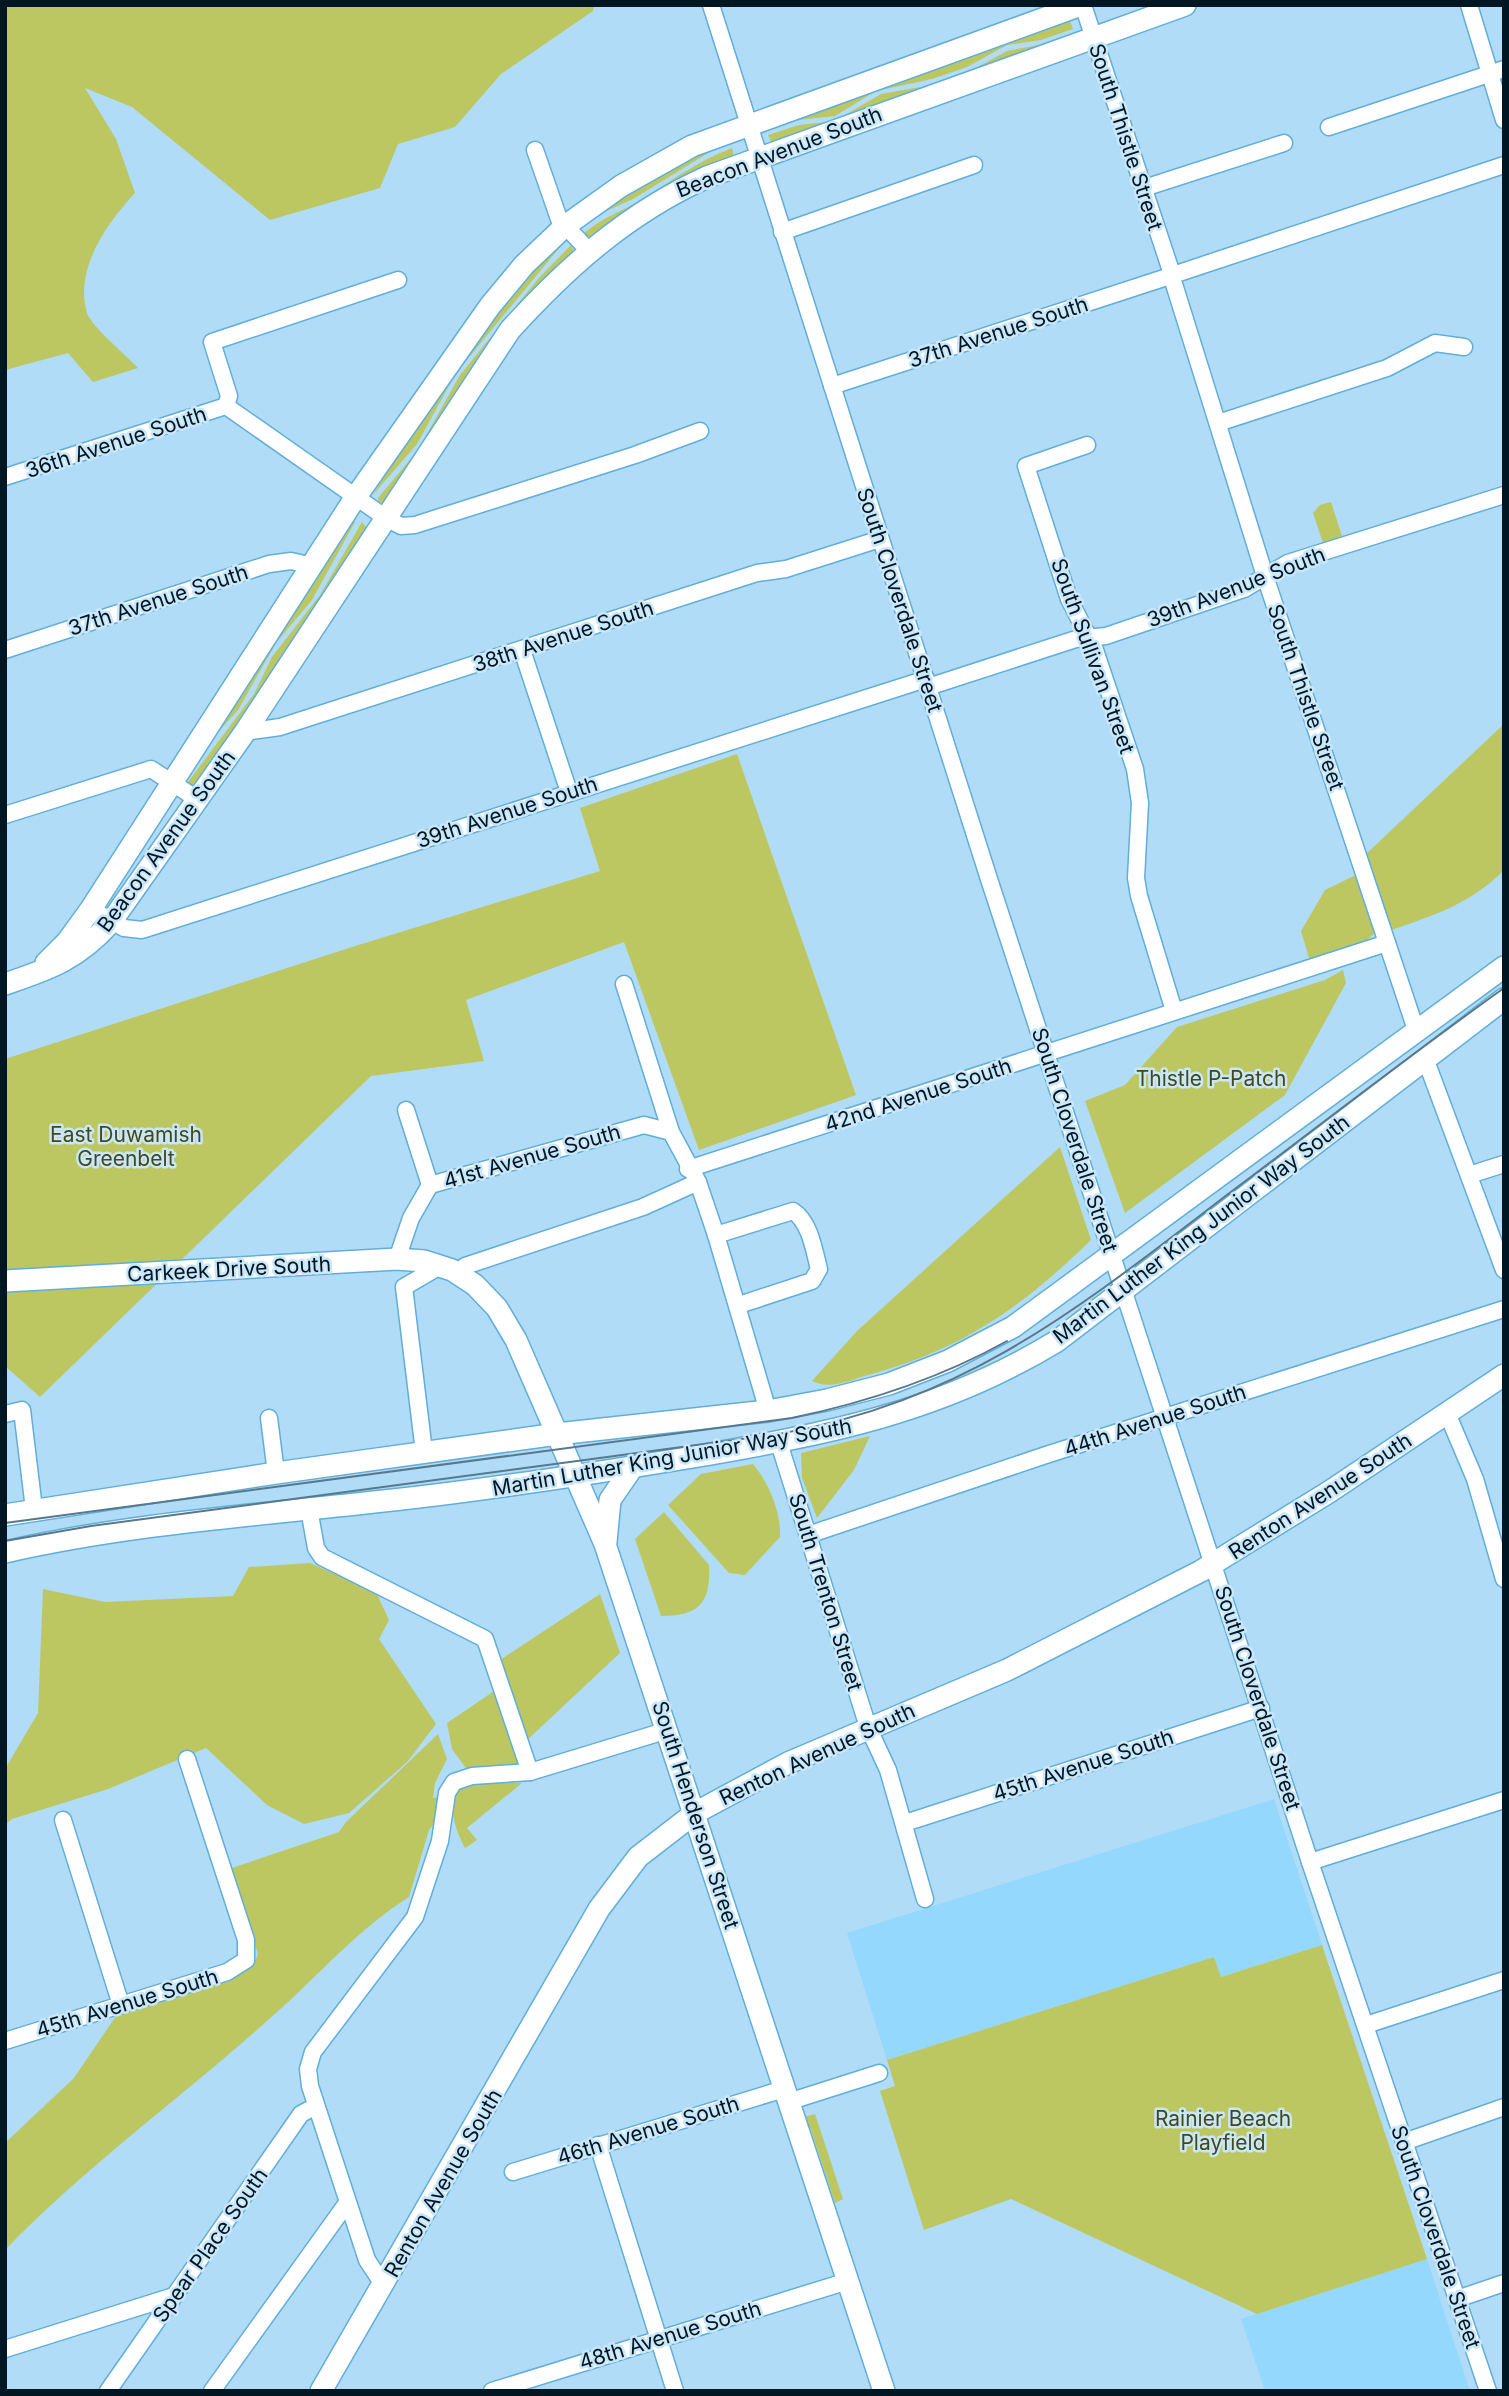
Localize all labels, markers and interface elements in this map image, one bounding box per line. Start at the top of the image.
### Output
street label: South Thistle Street [1084,40,1168,234]
street label: Beacon Avenue South [673,101,885,203]
street label: 37th Avenue South [905,291,1091,373]
street label: 36th Avenue South [22,401,210,483]
street label: South Cloverdale Street [852,485,948,716]
street label: 39th Avenue South [1143,541,1329,633]
street label: South Sullivan Street [1046,555,1140,757]
street label: 37th Avenue South [65,559,251,641]
street label: 38th Avenue South [469,595,657,677]
street label: South Thistle Street [1262,601,1350,793]
street label: Beacon Avenue South [92,745,240,937]
street label: 39th Avenue South [413,771,601,853]
street label: South Cloverdale Street [1027,1025,1123,1256]
street label: 42nd Avenue South [821,1053,1015,1137]
park label: Thistle P-Patch [1136,1066,1286,1091]
street label: Martin Luther King Junior Way South [1048,1109,1354,1349]
street label: 41st Avenue South [441,1119,623,1193]
park label: East Duwamish Greenbelt [50,1122,202,1171]
street label: Carkeek Drive South [126,1251,332,1287]
street label: 44th Avenue South [1061,1379,1249,1461]
street label: Martin Luther King Junior Way South [490,1413,854,1501]
street label: Renton Avenue South [1224,1428,1416,1564]
street label: South Trenton Street [784,1490,868,1694]
street label: South Cloverdale Street [1210,1583,1306,1814]
street label: South Henderson Street [647,1698,745,1932]
street label: Renton Avenue South [715,1698,919,1810]
street label: 45th Avenue South [989,1724,1177,1806]
street label: 45th Avenue South [33,1963,221,2043]
street label: Renton Avenue South [379,2085,507,2281]
street label: 46th Avenue South [554,2090,742,2170]
park label: Rainier Beach Playfield [1155,2106,1291,2155]
street label: South Cloverdale Street [1386,2122,1486,2352]
street label: Spear Place South [147,2163,273,2327]
street label: 48th Avenue South [576,2295,764,2375]

